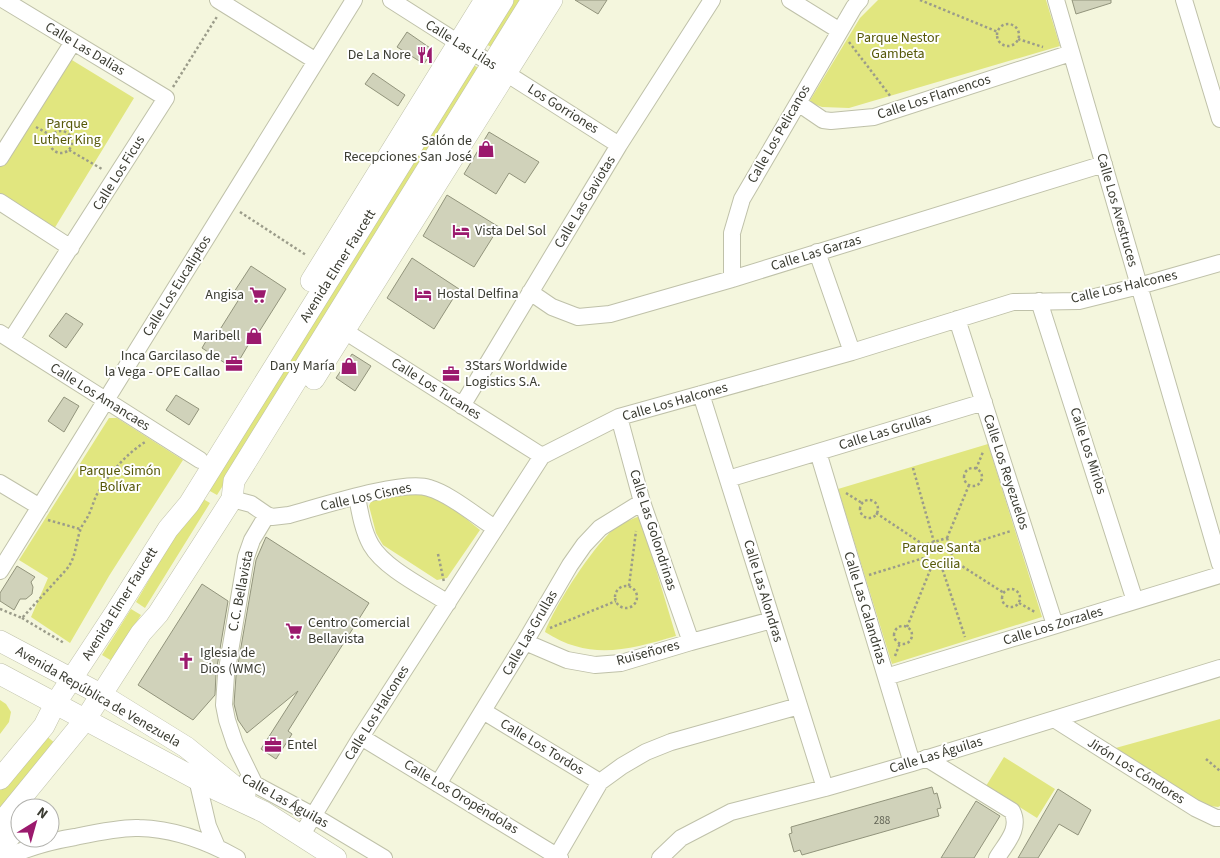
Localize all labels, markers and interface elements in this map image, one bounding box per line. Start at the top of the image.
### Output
street label: Calle Las Lilas [421,15,501,75]
street label: Calle Las Dalias [41,17,129,81]
park label: Parque Nestor Gambeta [857,28,940,64]
place label: De La Nore [348,45,411,65]
restaurant icon: De La Nore [415,45,435,65]
street label: Calle Los Flamencos [875,69,993,125]
street label: Los Gorriones [524,79,602,139]
street label: Calle Los Pelicanos [743,81,815,187]
park label: Parque Luther King [33,114,101,150]
place label: Salón de Recepciones San José [344,131,472,167]
street label: Calle Los Ficus [88,132,150,214]
shop icon: Salón de Recepciones San José [476,139,496,159]
street label: Calle Los Avestruces [1091,151,1143,269]
street label: Calle Las Gaviotas [549,152,621,252]
street label: Avenida Elmer Faucett [295,205,381,326]
hotel icon: Vista Del Sol [451,221,471,241]
place label: Vista Del Sol [475,221,547,241]
street label: Calle Las Garzas [768,230,864,276]
street label: Calle Los Eucaliptos [138,232,216,340]
street label: Calle Los Halcones [1069,265,1179,309]
hotel icon: Hostal Delfina [413,284,433,304]
place label: Hostal Delfina [437,284,519,304]
place label: Angisa [205,285,244,305]
supermarket icon: Angisa [248,285,268,305]
place label: Maribell [193,326,240,346]
shop icon: Maribell [244,326,264,346]
place label: Inca Garcilaso de la Vega - OPE Callao [105,346,220,382]
street label: Calle Los Tucanes [387,353,485,425]
office icon: Inca Garcilaso de la Vega - OPE Callao [224,354,244,374]
place label: Dany María [270,356,335,376]
shop icon: Dany María [339,356,359,376]
place label: 3Stars Worldwide Logistics S.A. [465,356,567,392]
street label: Calle Los Amancaes [46,358,154,436]
office icon: 3Stars Worldwide Logistics S.A. [441,364,461,384]
street label: Calle Los Halcones [620,377,730,427]
street label: Calle Los Mirlos [1065,405,1111,497]
street label: Calle Las Grullas [836,408,934,456]
street label: Calle Los Reyezuelos [978,412,1034,532]
park label: Parque Simón Bolívar [79,461,161,497]
street label: Calle Las Golondrinas [624,467,682,593]
street label: Calle Los Cisnes [319,478,413,516]
street label: Calle Las Alondras [738,537,788,645]
park label: Parque Santa Cecilia [902,538,980,574]
street label: Avenida Elmer Faucett [77,543,163,664]
street label: C.C. Bellavista [223,549,259,633]
street label: Calle Las Calandrias [838,549,892,667]
street label: Calle Las Grullas [497,586,563,679]
street label: Calle Los Zorzales [1001,601,1106,651]
place label: Centro Comercial Bellavista [308,613,410,649]
supermarket icon: Centro Comercial Bellavista [284,621,304,641]
street label: Ruiseñores [614,635,682,671]
street label: Avenida República de Venezuela [12,641,184,753]
place label: Iglesia de Dios (WMC) [200,643,266,679]
church icon: Iglesia de Dios (WMC) [176,651,196,671]
street label: Calle Los Halcones [340,662,414,764]
street label: Calle Los Tordos [496,714,588,780]
street label: Calle Las Águilas [887,731,985,779]
street label: Jirón Los Cóndores [1083,733,1189,809]
office icon: Entel [263,735,283,755]
place label: Entel [287,735,318,755]
street label: Calle Los Oropéndolas [400,755,522,839]
street label: Calle Las Águilas [238,769,332,833]
north arrow [10,798,60,848]
text: N [32,803,52,824]
house number: 288 [874,813,891,828]

